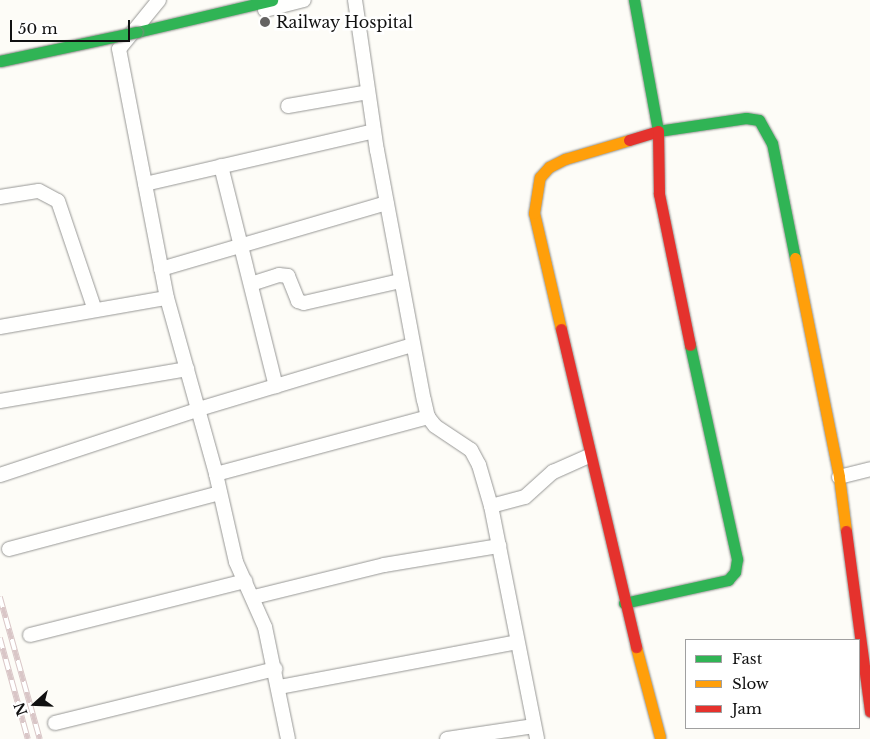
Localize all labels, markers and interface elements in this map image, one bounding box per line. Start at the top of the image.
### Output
scale bar [12,10,132,42]
place label: Railway Hospital [276,12,413,32]
marker: Railway Hospital [258,15,272,29]
text: 50 m [18,19,58,38]
legend [685,639,860,729]
text: Fast [732,649,762,668]
text: Slow [732,674,769,693]
north arrow [10,679,60,729]
text: Jam [732,699,762,718]
text: N [10,700,32,718]

